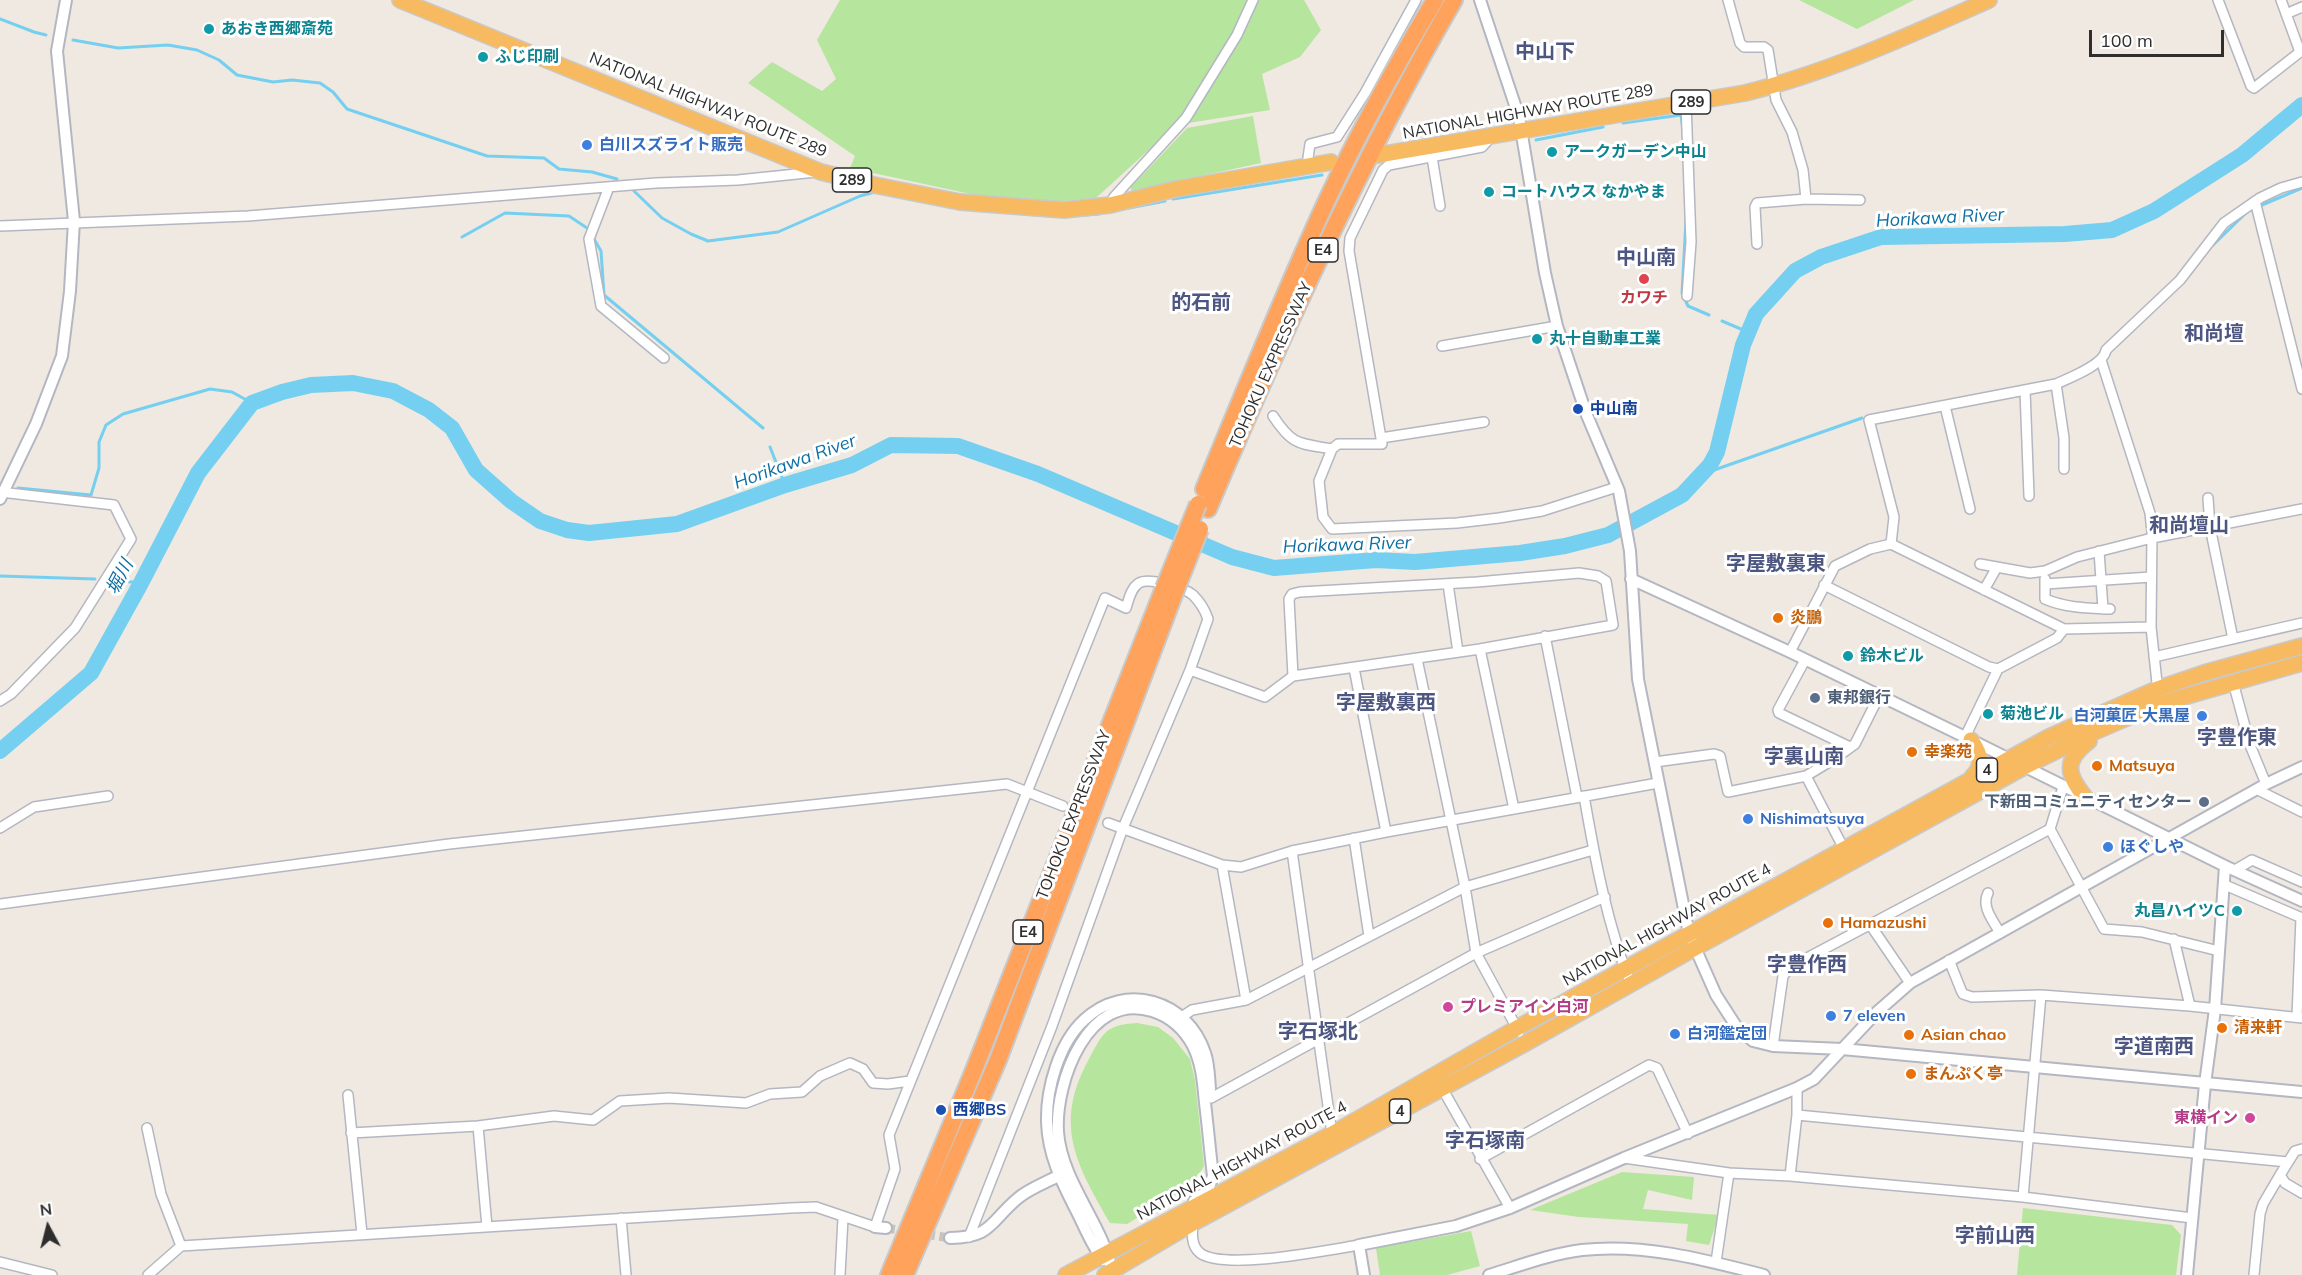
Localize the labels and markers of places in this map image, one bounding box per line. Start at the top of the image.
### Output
place label: あおき西郷斎苑 [221,19,333,39]
marker: あおき西郷斎苑 [202,22,216,36]
place label: ふじ印刷 [495,47,559,67]
marker: ふじ印刷 [476,50,490,64]
place label: 白川スズライト販売 [599,135,743,155]
marker: 白川スズライト販売 [580,138,594,152]
place label: アークガーデン中山 [1564,142,1707,162]
marker: アークガーデン中山 [1545,145,1559,159]
place label: コートハウス なかやま [1501,182,1665,202]
marker: コートハウス なかやま [1482,185,1496,199]
marker: カワチ [1637,272,1651,286]
place label: カワチ [1620,288,1668,308]
place label: 丸十自動車工業 [1549,329,1661,349]
marker: 丸十自動車工業 [1530,332,1544,346]
place label: 中山南 [1590,399,1638,419]
marker: 中山南 [1571,402,1585,416]
place label: 炎鵬 [1790,608,1822,628]
marker: 炎鵬 [1771,611,1785,625]
place label: 鈴木ビル [1860,646,1924,666]
marker: 鈴木ビル [1841,649,1855,663]
place label: 東邦銀行 [1827,688,1891,708]
marker: 東邦銀行 [1808,691,1822,705]
place label: 菊池ビル [2000,704,2064,724]
place label: 白河菓匠 大黒屋 [2074,706,2190,726]
marker: 菊池ビル [1981,707,1995,721]
marker: 白河菓匠 大黒屋 [2195,709,2209,723]
place label: 幸楽苑 [1924,742,1972,762]
marker: 幸楽苑 [1905,745,1919,759]
place label: Matsuya [2109,756,2175,776]
marker: Matsuya [2090,759,2104,773]
place label: 下新田コミュニティセンター [1984,792,2192,812]
marker: 下新田コミュニティセンター [2197,795,2211,809]
place label: Nishimatsuya [1760,809,1864,829]
marker: Nishimatsuya [1741,812,1755,826]
place label: ほぐしや [2120,837,2184,857]
marker: ほぐしや [2101,840,2115,854]
place label: 丸昌ハイツC [2134,901,2225,921]
marker: 丸昌ハイツC [2230,904,2244,918]
place label: Hamazushi [1840,913,1926,933]
marker: Hamazushi [1821,916,1835,930]
place label: プレミアイン白河 [1460,997,1588,1017]
marker: プレミアイン白河 [1441,1000,1455,1014]
place label: 7 eleven [1843,1006,1906,1026]
marker: 7 eleven [1824,1009,1838,1023]
place label: 清来軒 [2234,1018,2282,1038]
marker: 清来軒 [2215,1021,2229,1035]
place label: 白河鑑定団 [1687,1024,1767,1044]
place label: Asian chao [1921,1025,2006,1045]
marker: 白河鑑定団 [1668,1027,1682,1041]
marker: Asian chao [1902,1028,1916,1042]
place label: まんぷく亭 [1923,1064,2003,1084]
marker: まんぷく亭 [1904,1067,1918,1081]
place label: 西郷BS [953,1100,1006,1120]
marker: 西郷BS [934,1103,948,1117]
place label: 東横イン [2174,1108,2238,1128]
marker: 東横イン [2243,1111,2257,1125]

